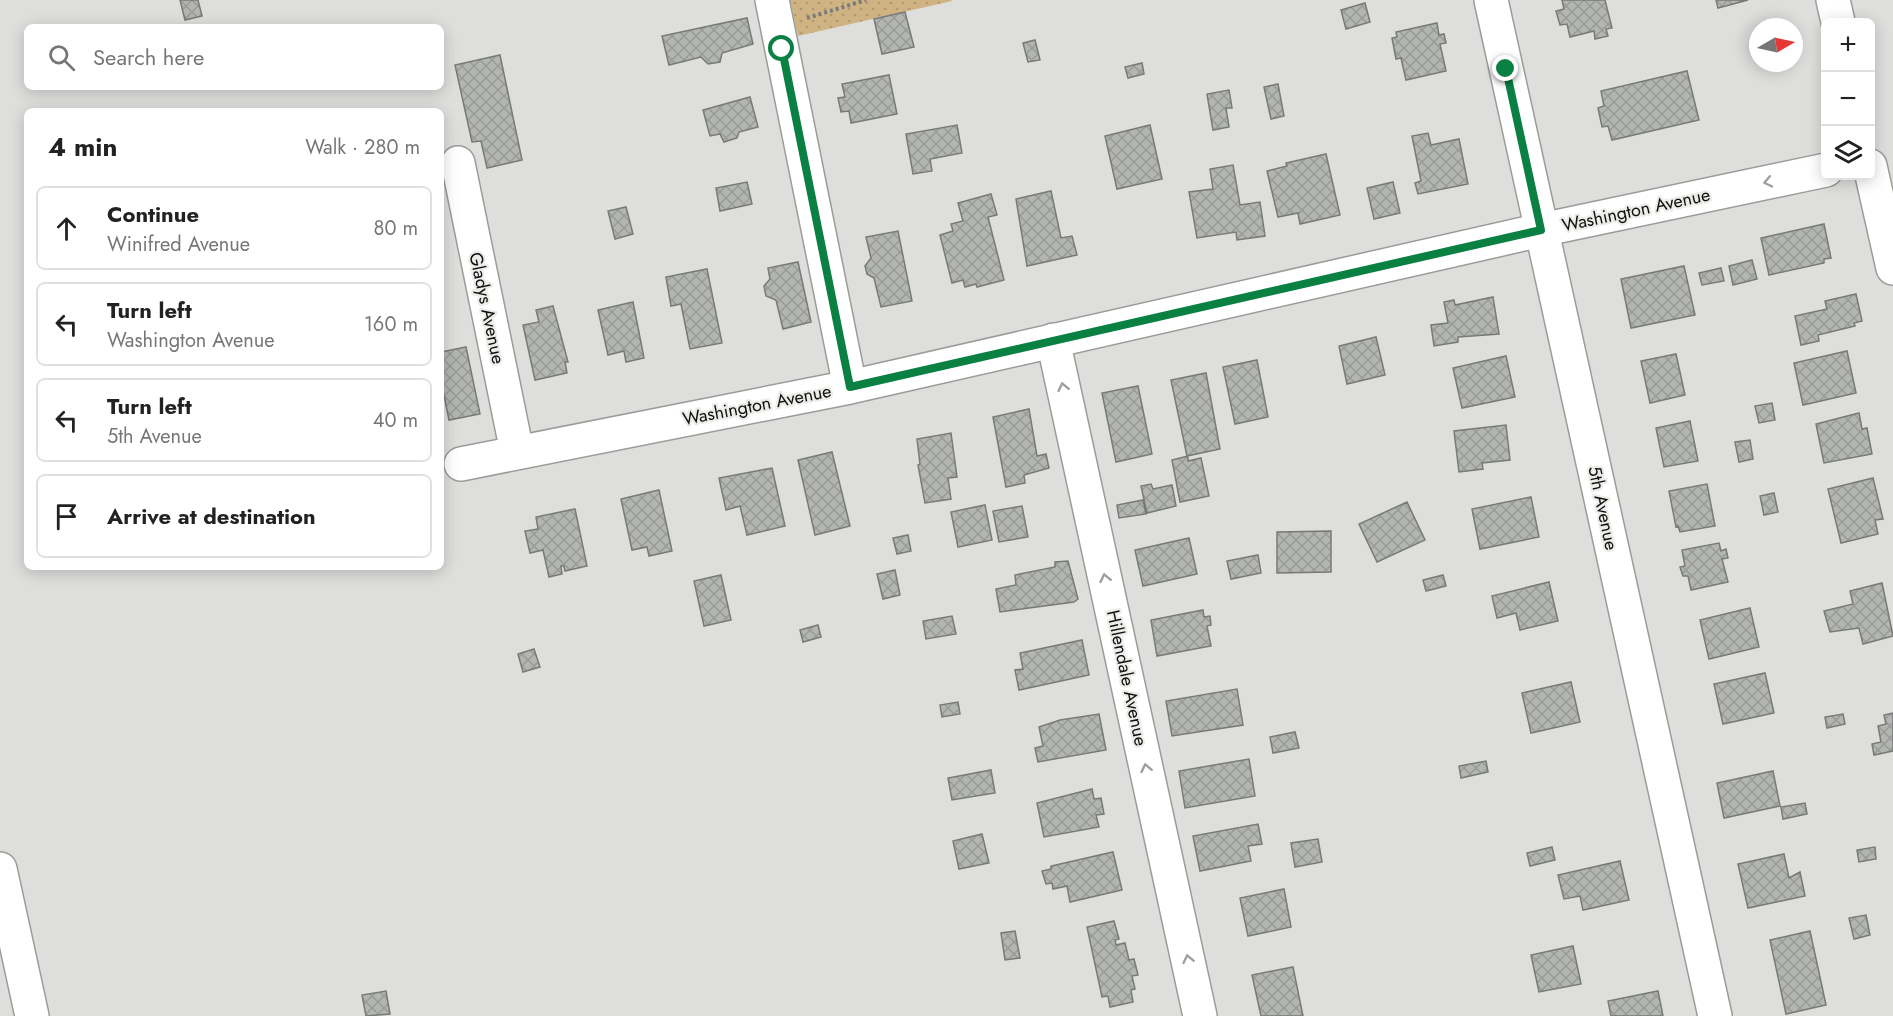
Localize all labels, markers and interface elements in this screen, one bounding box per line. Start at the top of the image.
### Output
north arrow [1749,18,1803,72]
map controls [1821,18,1875,180]
button: + [1821,18,1875,72]
search box [24,24,444,90]
route start [768,35,794,61]
icon: search [45,41,78,74]
text: Search here [93,41,204,73]
route end [1492,55,1518,81]
button: − [1821,72,1875,126]
button: layers [1821,126,1875,180]
text: 4 min [48,128,117,166]
text: Walk · 280 m [305,133,420,162]
one-way arrow [1764,175,1774,188]
street label: Washington Avenue [1560,182,1712,238]
text: Continue [107,198,199,230]
icon: ahead [50,212,83,245]
text: 80 m [373,214,418,243]
text: Winifred Avenue [107,230,250,259]
street label: Gladys Avenue [462,250,512,366]
text: Turn left [107,294,192,326]
icon: left [50,308,83,341]
text: 160 m [364,310,418,339]
text: Washington Avenue [107,326,275,355]
street label: Washington Avenue [680,378,834,432]
one-way arrow [1058,383,1071,393]
text: Turn left [107,390,192,422]
icon: left [50,404,83,437]
text: 40 m [373,406,418,435]
text: 5th Avenue [107,422,202,451]
street label: 5th Avenue [1581,464,1625,552]
icon: arrive [50,500,83,533]
text: Arrive at destination [107,500,316,532]
one-way arrow [1099,573,1112,583]
street label: Hillendale Avenue [1100,608,1154,748]
one-way arrow [1141,764,1154,774]
one-way arrow [1182,954,1195,964]

